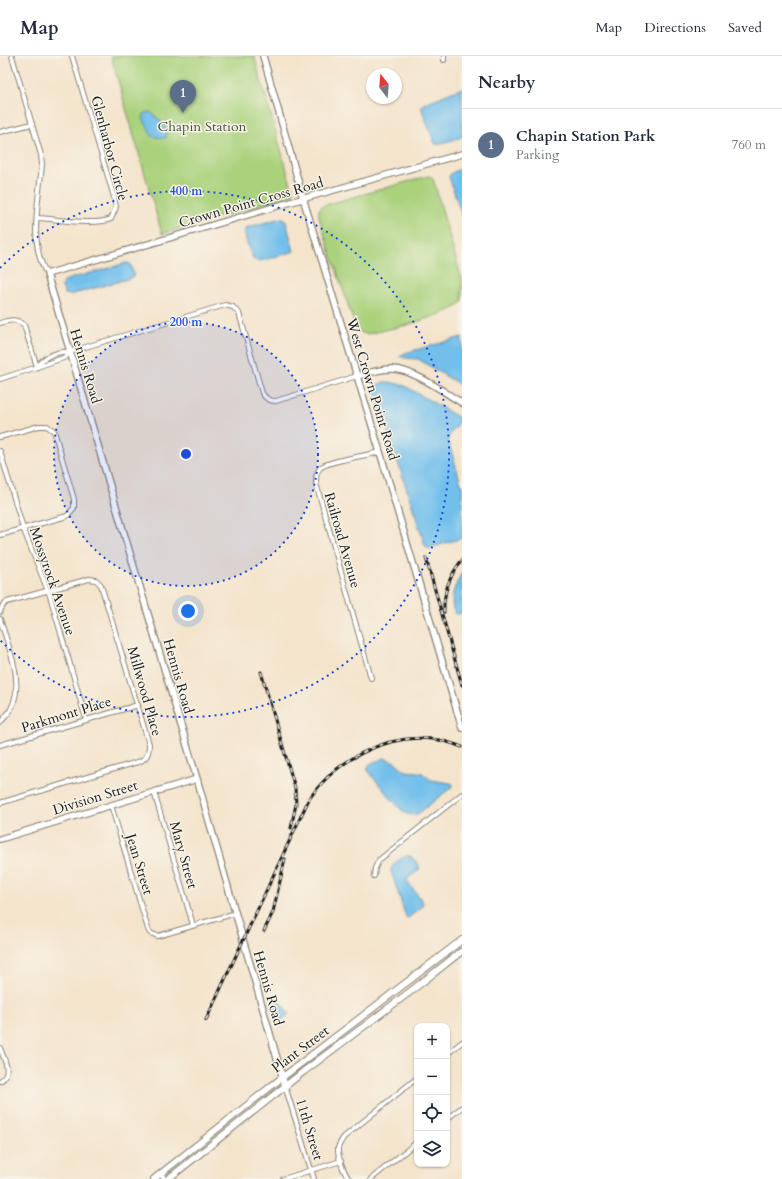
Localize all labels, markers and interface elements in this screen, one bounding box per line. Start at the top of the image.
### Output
text: Map [20,15,59,41]
text: Map [596,18,622,37]
text: Directions [644,18,706,37]
text: Saved [728,18,762,37]
north arrow [366,68,402,104]
text: Nearby [478,71,535,94]
pin: 1 [170,80,196,113]
street label: Glenharbor Circle [86,94,133,203]
park label: Chapin Station [158,117,246,136]
text: Chapin Station Park [516,126,655,146]
text: 1 [488,136,494,154]
text: 760 m [732,136,766,154]
text: Parking [516,146,559,164]
street label: Crown Point Cross Road [177,173,326,232]
text: 400 m [170,183,203,199]
text: 200 m [170,314,203,330]
street label: West Crown Point Road [342,315,403,463]
street label: Hennis Road [65,326,106,406]
centre of rings [179,447,193,461]
street label: Railroad Avenue [320,490,365,590]
street label: Mossyrock Avenue [25,525,80,638]
your location [178,601,198,621]
street label: Hennis Road [159,636,198,716]
street label: Millwood Place [123,644,166,738]
street label: Parkmont Place [19,692,113,737]
street label: Division Street [50,775,141,819]
street label: Mary Street [165,819,202,892]
street label: Jean Street [121,830,158,897]
street label: Hennis Road [249,948,288,1028]
street label: Plant Street [268,1021,334,1077]
map controls [414,1023,450,1167]
button: + [414,1023,450,1059]
button: − [414,1059,450,1095]
button: locate [414,1095,450,1131]
street label: 11th Street [291,1096,328,1163]
button: layers [414,1131,450,1167]

